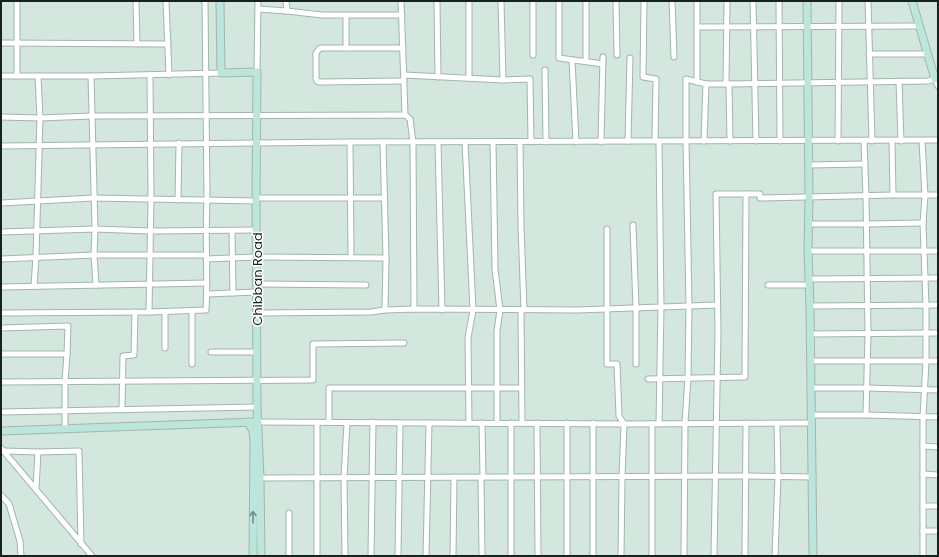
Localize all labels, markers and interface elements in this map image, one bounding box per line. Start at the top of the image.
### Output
street label: Chibban Road [248,232,267,326]
one-way arrow [249,511,257,524]

